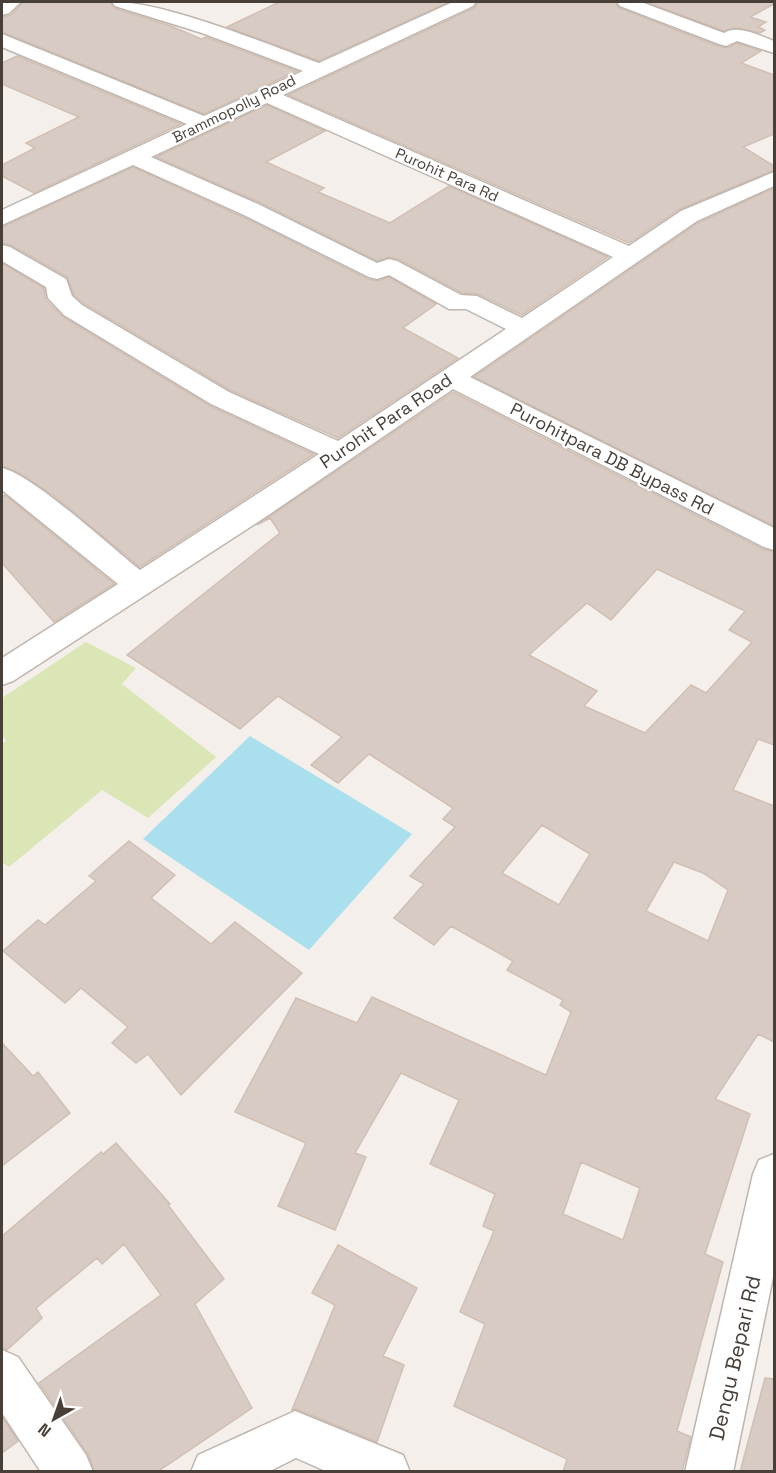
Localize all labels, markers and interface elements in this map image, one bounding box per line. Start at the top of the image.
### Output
street label: Brammopolly Road [169,70,299,147]
street label: Purohit Para Rd [393,143,502,206]
street label: Purohit Para Road [315,368,456,473]
street label: Purohitpara DB Bypass Rd [506,397,718,520]
street label: Dengu Bepari Rd [702,1273,767,1443]
north arrow [24,1389,84,1449]
text: N [34,1419,56,1442]

